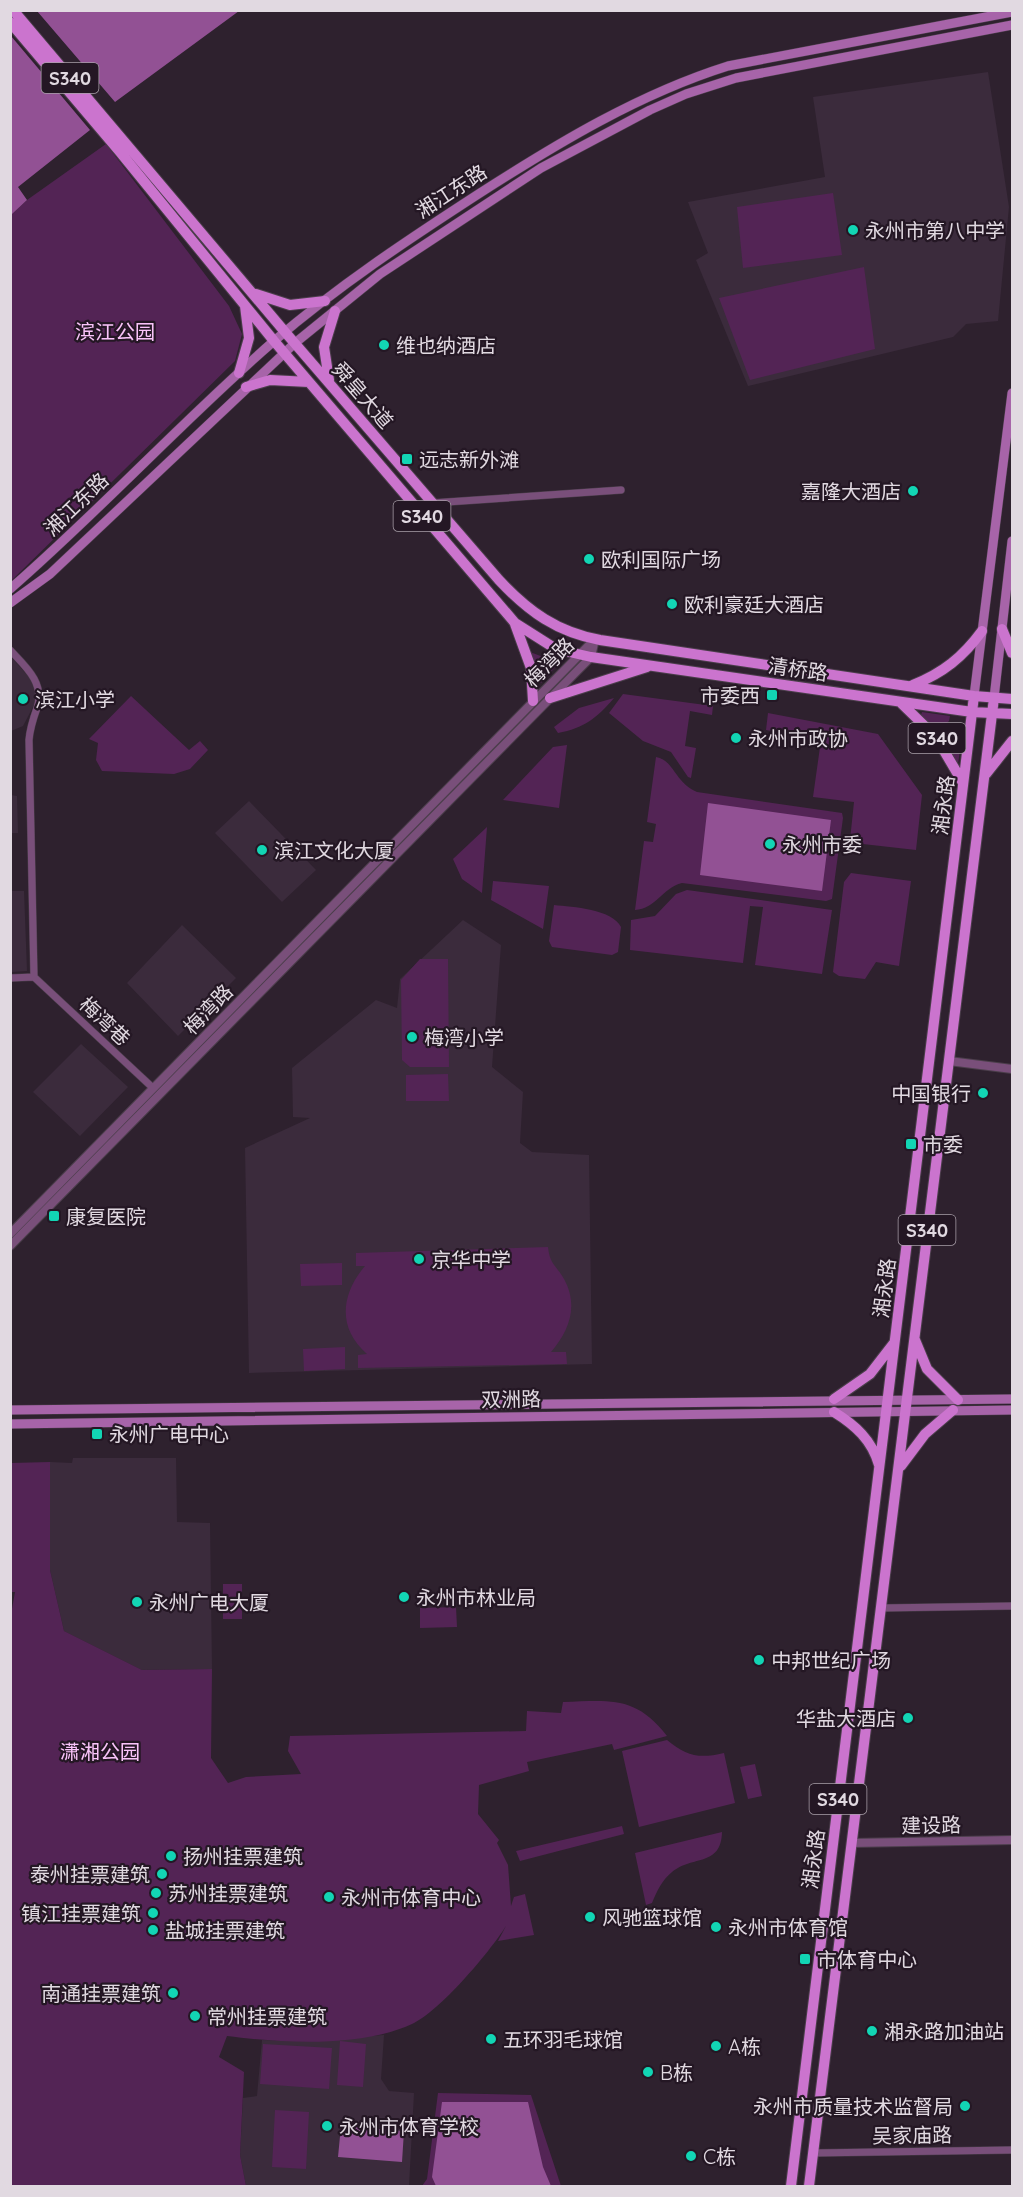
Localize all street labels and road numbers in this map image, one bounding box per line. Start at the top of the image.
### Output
road number: S340 [42,63,98,93]
street label: 湘江东路 [411,159,491,223]
street label: 舜皇大道 [327,357,399,433]
street label: 湘江东路 [39,467,113,541]
road number: S340 [394,501,450,531]
street label: 梅湾路 [519,632,579,692]
street label: 清桥路 [767,652,829,686]
road number: S340 [908,723,966,753]
street label: 湘永路 [927,774,959,836]
street label: 梅湾路 [178,979,238,1039]
street label: 梅湾巷 [75,991,135,1051]
road number: S340 [898,1215,956,1245]
street label: 湘永路 [868,1257,900,1319]
street label: 双洲路 [481,1386,541,1412]
road number: S340 [810,1784,866,1814]
street label: 建设路 [901,1812,961,1838]
street label: 湘永路 [797,1828,829,1890]
street label: 吴家庙路 [872,2122,952,2148]

